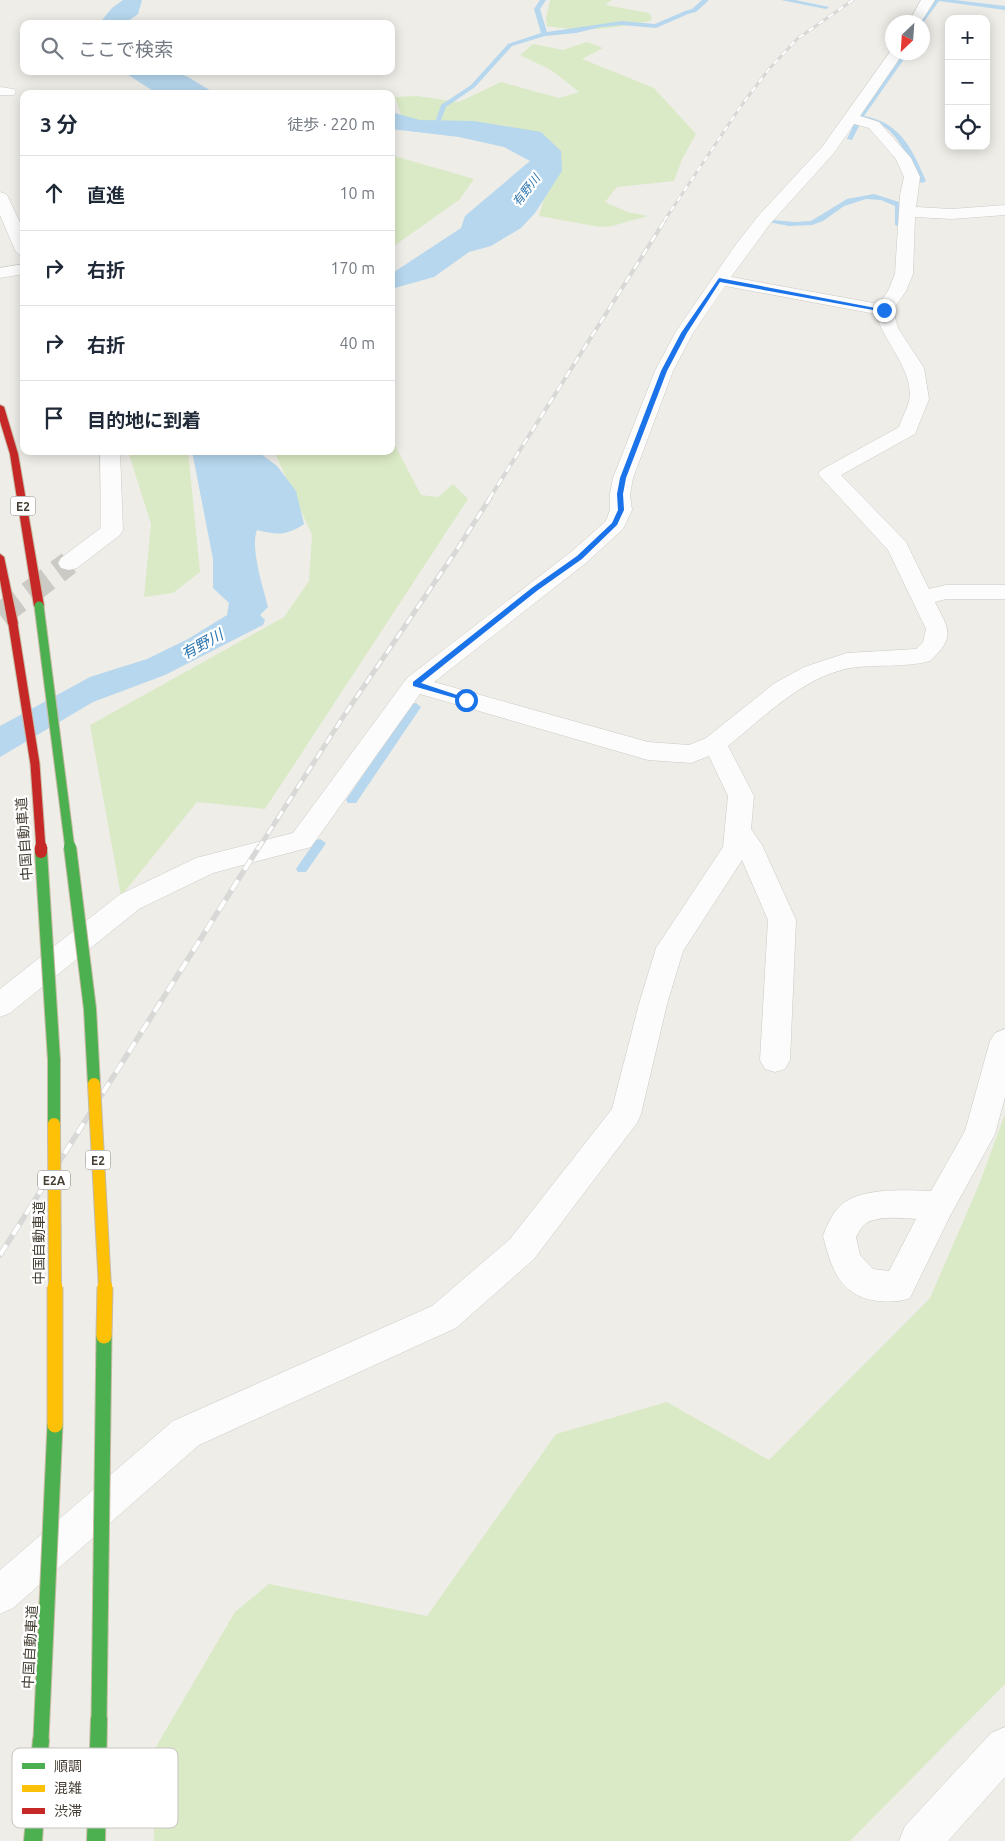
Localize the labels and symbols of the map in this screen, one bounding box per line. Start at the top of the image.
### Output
north arrow [885,15,930,60]
water label: 有野川 [510,170,543,208]
route end [873,299,896,322]
road number: E2 [10,496,36,516]
water label: 有野川 [178,625,228,662]
route start [455,689,478,712]
street label: 中国自動車道 [13,797,35,881]
road number: E2 [86,1150,110,1170]
road number: E2A [38,1170,70,1190]
street label: 中国自動車道 [31,1201,47,1285]
street label: 中国自動車道 [20,1605,40,1689]
legend [12,1748,178,1828]
text: 順調 [54,1758,82,1774]
text: 混雑 [54,1780,82,1796]
text: 渋滞 [54,1803,82,1819]

